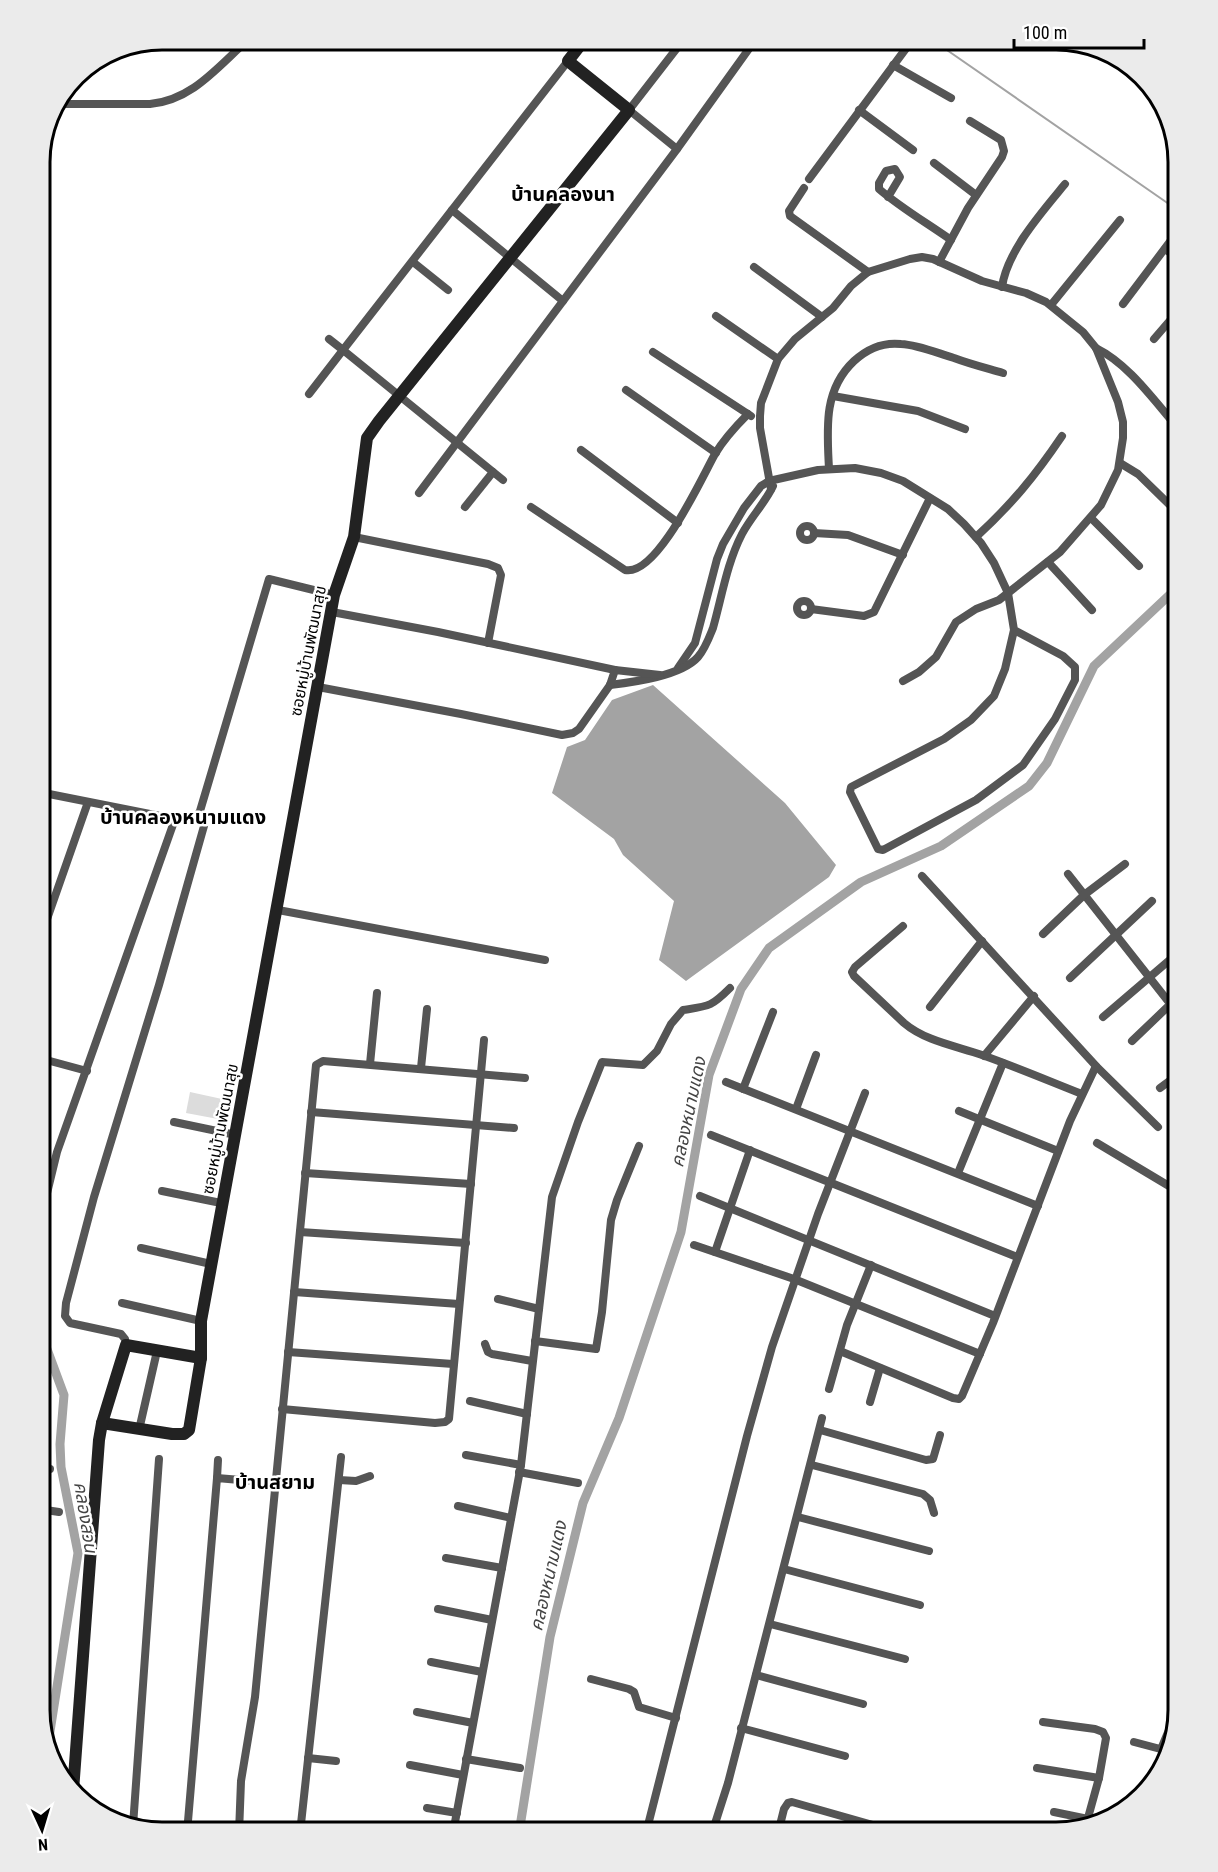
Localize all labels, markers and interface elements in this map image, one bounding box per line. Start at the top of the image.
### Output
scale bar [1014,12,1144,50]
text: 100 m [1023,22,1067,43]
district label: บ้านคลองนา [511,182,615,206]
street label: ซอยหมู่บ้านพัฒนาสุข [286,584,330,718]
district label: บ้านคลองหนามแดง [100,805,266,829]
water label: คลองหนามแดง [666,1054,710,1169]
street label: ซอยหมู่บ้านพัฒนาสุข [198,1062,242,1196]
district label: บ้านสยาม [235,1470,315,1494]
water label: คลองสวน [70,1480,102,1555]
water label: คลองหนามแดง [525,1518,571,1633]
north arrow [12,1800,72,1860]
text: N [37,1835,49,1854]

